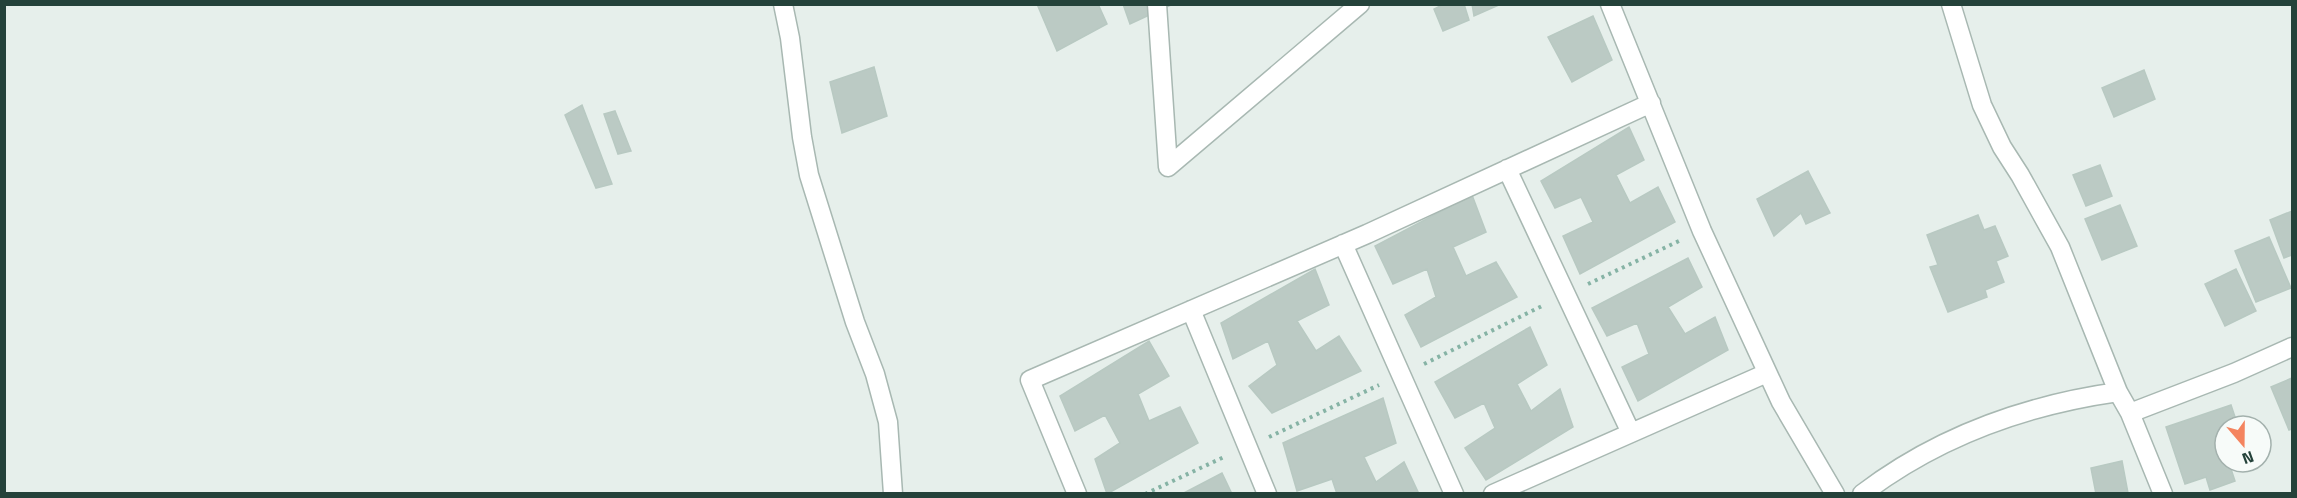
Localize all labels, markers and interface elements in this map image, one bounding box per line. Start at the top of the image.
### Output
north arrow [2213,414,2273,474]
text: N [2239,445,2257,471]

